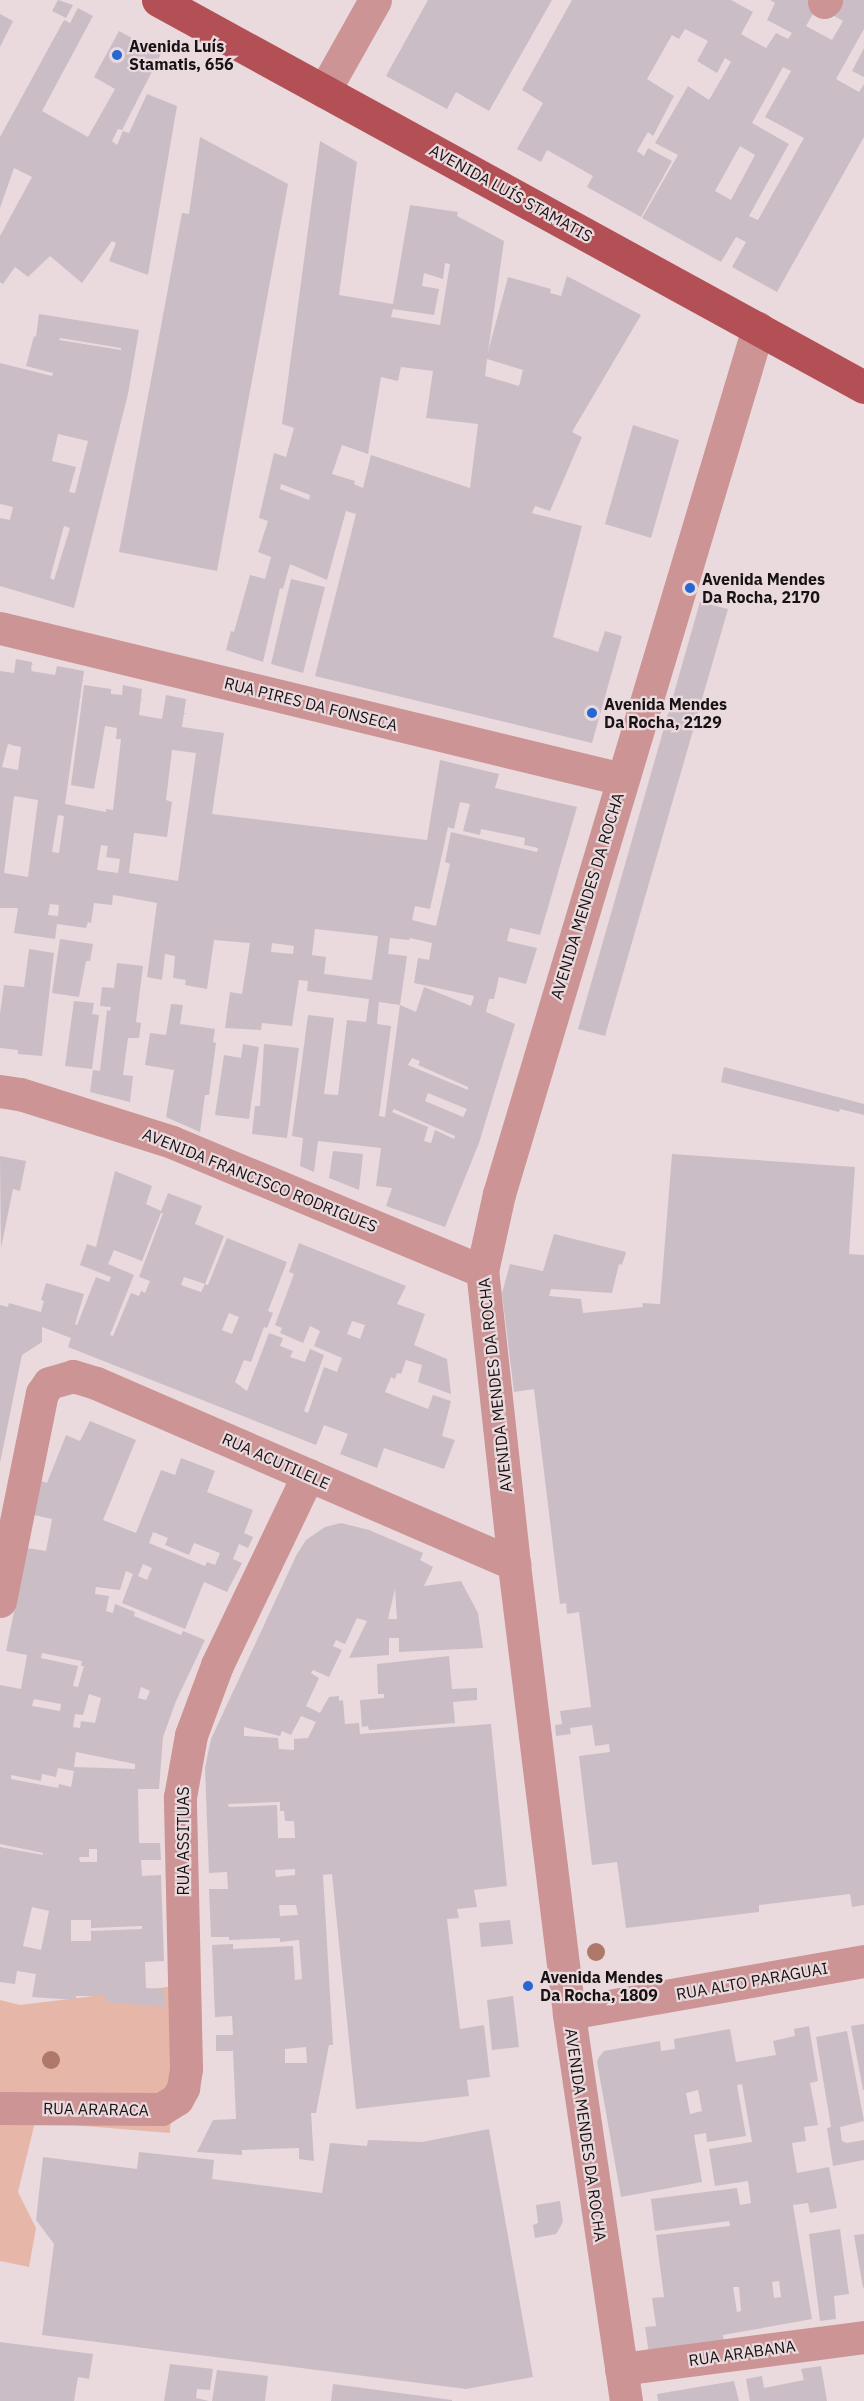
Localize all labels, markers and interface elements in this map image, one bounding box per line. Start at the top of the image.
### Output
place label: Avenida Luís Stamatis, 656 [129,36,234,74]
marker: Avenida Luís Stamatis, 656 [110,48,124,62]
street label: AVENIDA LUÍS STAMATIS [426,140,596,246]
place label: Avenida Mendes Da Rocha, 2170 [702,569,825,607]
marker: Avenida Mendes Da Rocha, 2170 [683,581,697,595]
street label: RUA PIRES DA FONSECA [222,673,400,735]
place label: Avenida Mendes Da Rocha, 2129 [604,694,727,732]
marker: Avenida Mendes Da Rocha, 2129 [585,706,599,720]
street label: AVENIDA MENDES DA ROCHA [546,790,628,1002]
street label: AVENIDA FRANCISCO RODRIGUES [140,1124,380,1236]
street label: AVENIDA MENDES DA ROCHA [474,1277,516,1493]
street label: RUA ACUTILELE [219,1429,333,1493]
street label: RUA ASSITUAS [173,1786,193,1896]
street label: RUA ALTO PARAGUAI [675,1958,829,2004]
place label: Avenida Mendes Da Rocha, 1809 [540,1967,663,2005]
marker: Avenida Mendes Da Rocha, 1809 [521,1979,535,1993]
street label: AVENIDA MENDES DA ROCHA [562,2027,610,2243]
street label: RUA ARARACA [43,2098,149,2120]
street label: RUA ARABANA [687,2336,797,2370]

